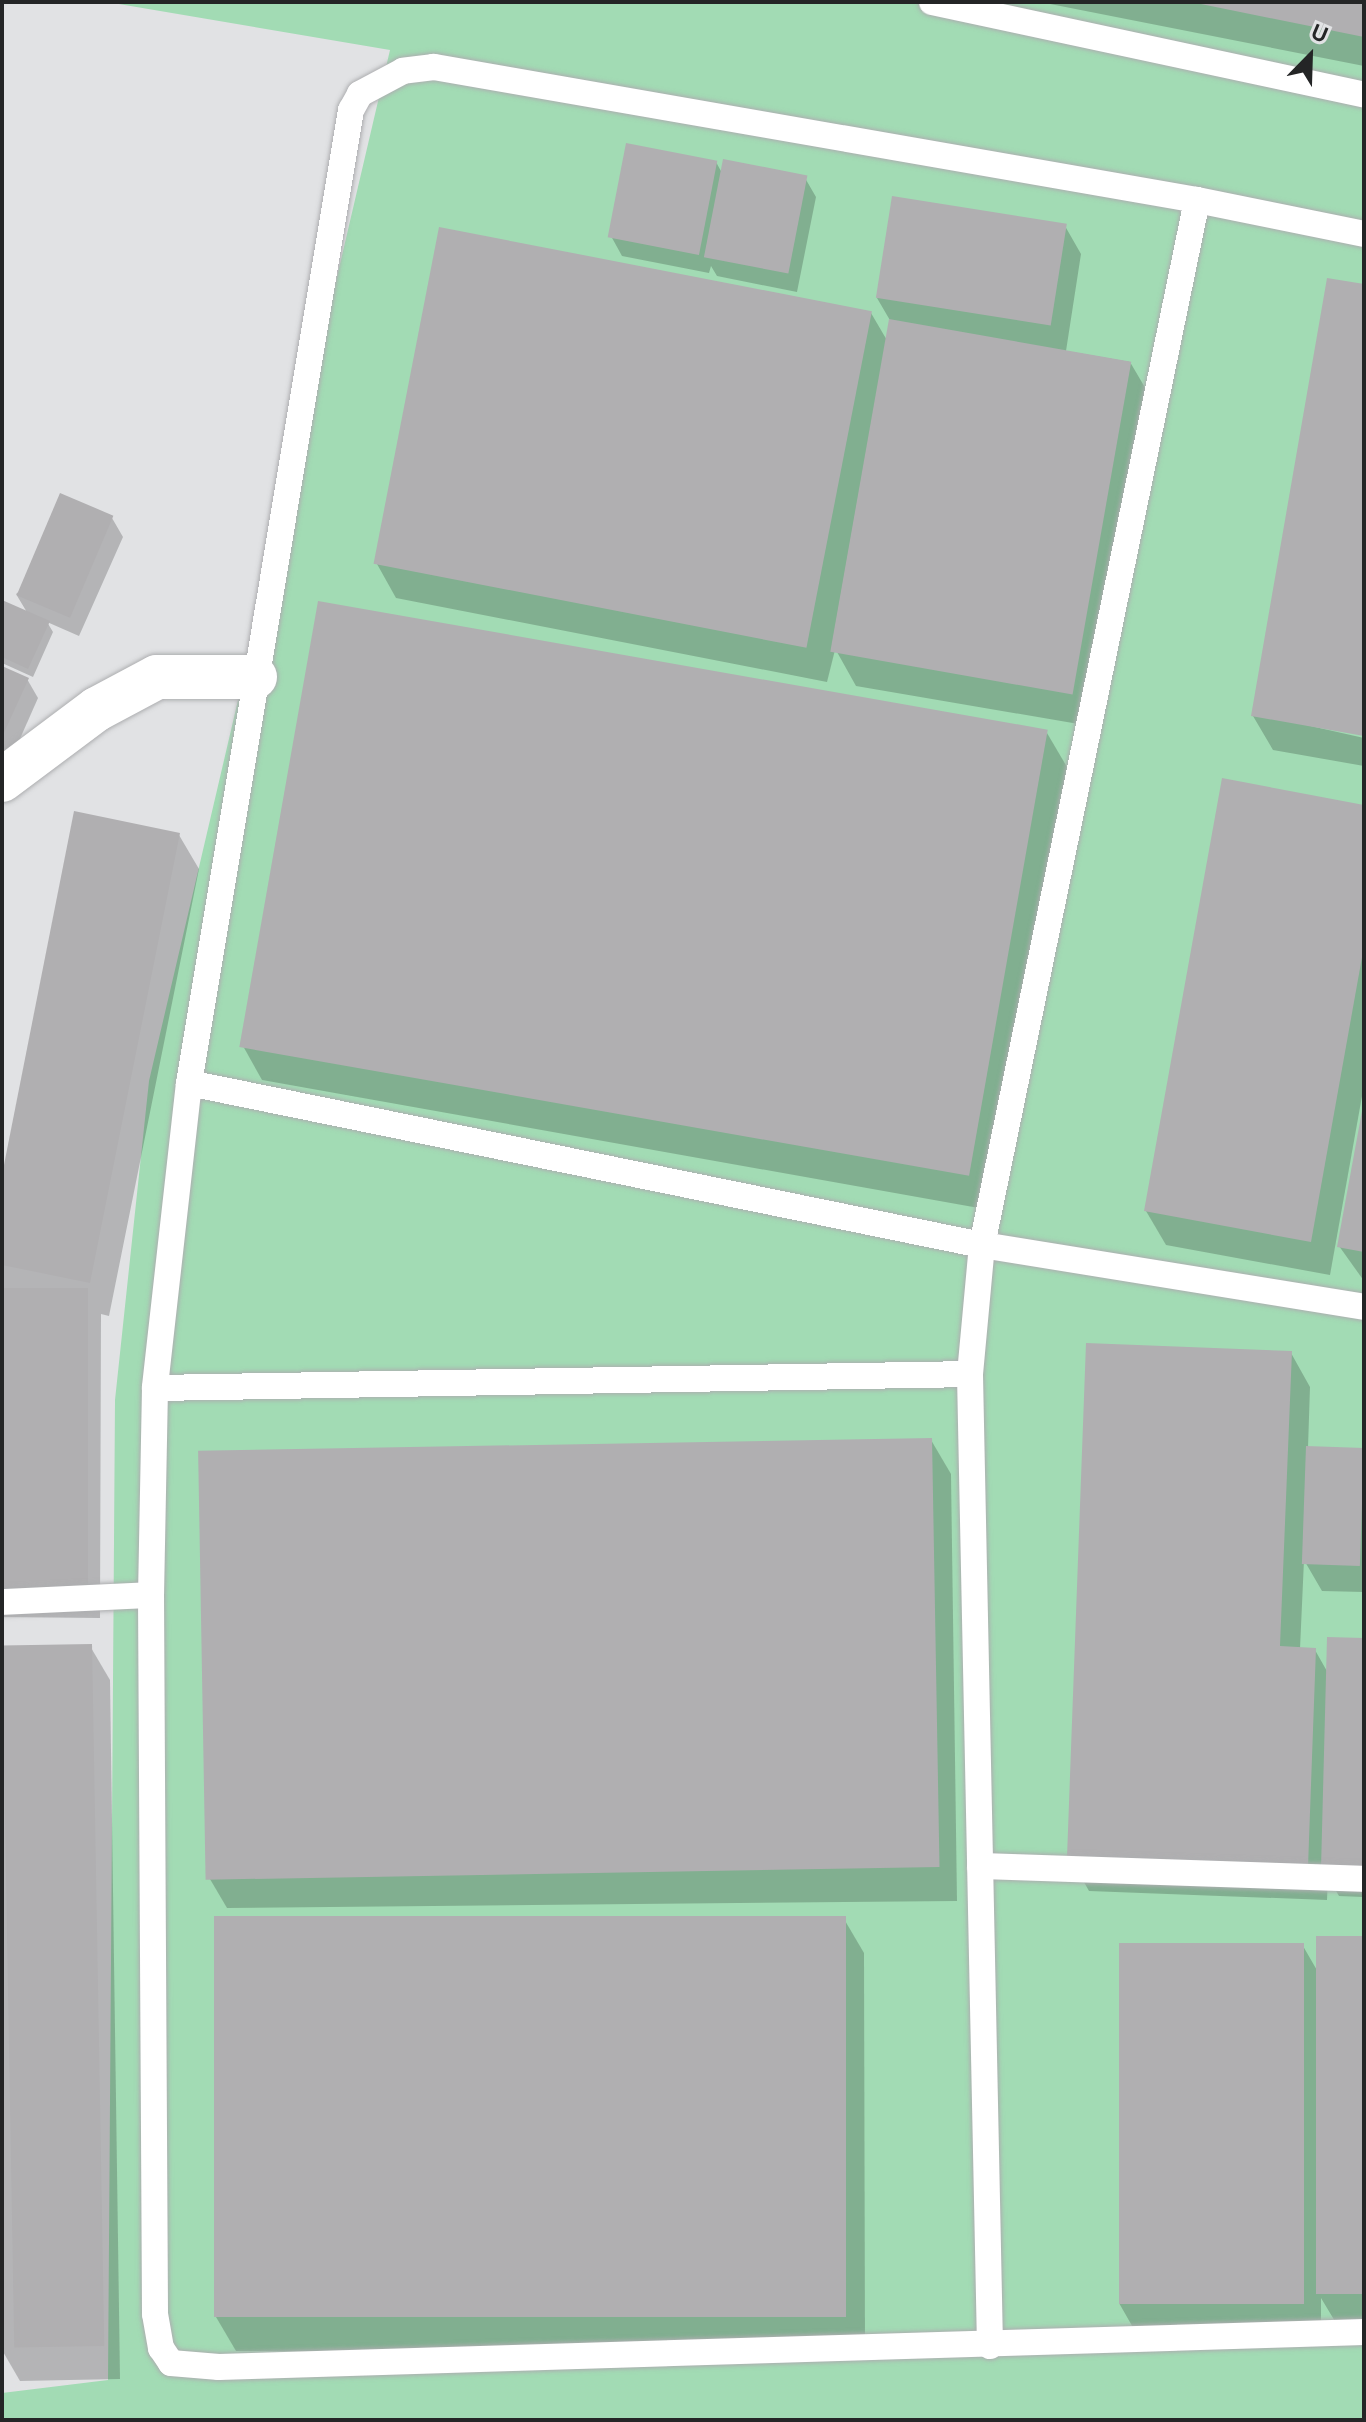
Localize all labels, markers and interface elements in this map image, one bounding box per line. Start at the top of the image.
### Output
north arrow [1270,16,1350,96]
text: U [1307,18,1332,49]

